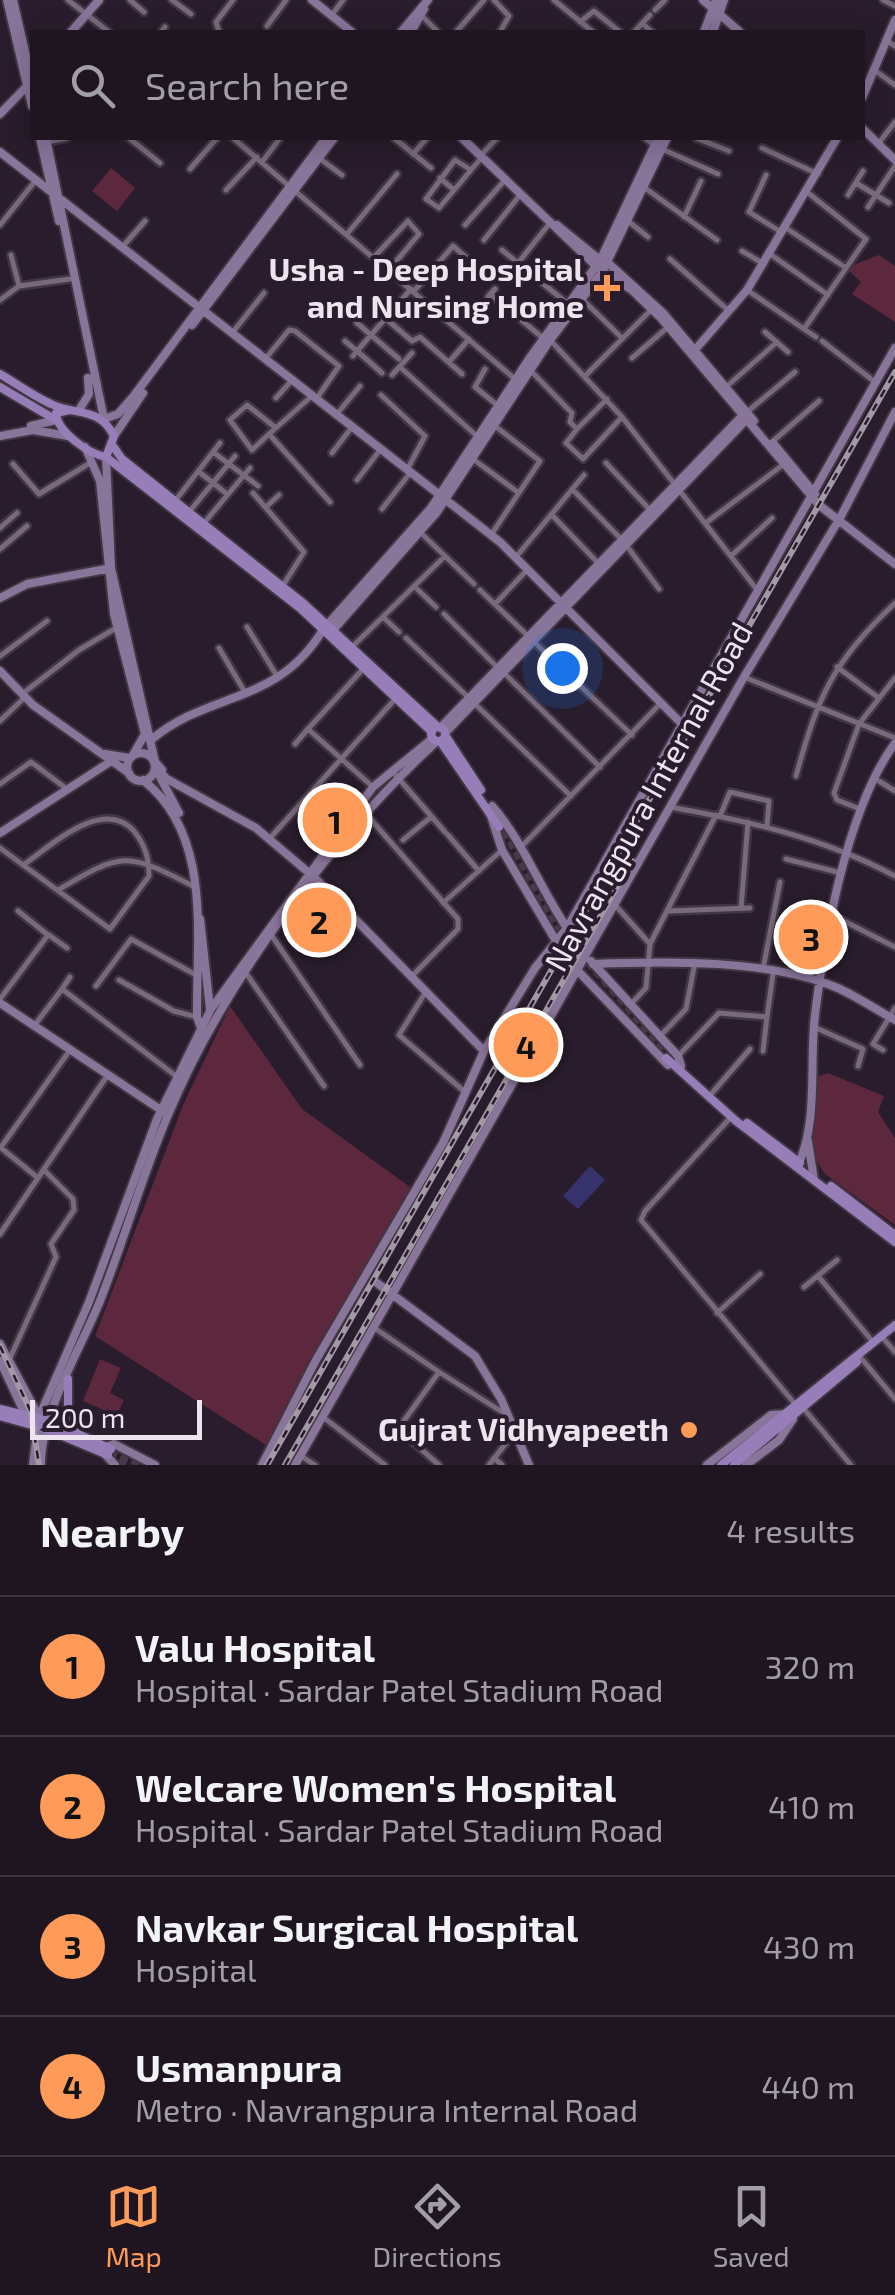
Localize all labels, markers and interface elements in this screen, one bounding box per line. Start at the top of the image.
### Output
search box [30,30,865,140]
icon: search [65,58,120,113]
text: Search here [145,62,349,108]
place label: Usha - Deep Hospital and Nursing Home [269,249,584,324]
marker: Usha - Deep Hospital and Nursing Home [594,275,620,301]
street label: Navrangpura Internal Road [535,615,759,977]
your location [537,643,588,694]
pin: 1 [302,782,368,858]
pin: 2 [286,882,352,958]
pin: 3 [778,900,844,974]
pin: 4 [494,1008,558,1082]
scale bar [30,1395,202,1440]
text: 200 m [45,1400,125,1434]
place label: Gujrat Vidhyapeeth [378,1409,669,1448]
marker: Gujrat Vidhyapeeth [678,1419,700,1441]
text: Nearby [40,1505,184,1555]
text: 4 results [726,1511,855,1549]
text: Valu Hospital [135,1624,375,1670]
text: 1 [66,1647,79,1685]
text: 320 m [765,1647,855,1685]
text: Hospital · Sardar Patel Stadium Road [135,1670,663,1708]
text: Welcare Women's Hospital [135,1764,616,1810]
text: 2 [63,1787,82,1825]
text: 410 m [768,1787,855,1825]
text: Hospital · Sardar Patel Stadium Road [135,1810,663,1848]
text: Navkar Surgical Hospital [135,1904,578,1950]
text: 3 [63,1927,82,1965]
text: 430 m [763,1927,855,1965]
text: Hospital [135,1950,257,1988]
text: Usmanpura [135,2044,342,2090]
text: 4 [62,2067,83,2105]
text: 440 m [761,2067,855,2105]
text: Metro · Navrangpura Internal Road [135,2090,638,2128]
tab: Map [105,2179,162,2273]
tab: Directions [373,2179,502,2273]
tab: Saved [713,2179,790,2273]

